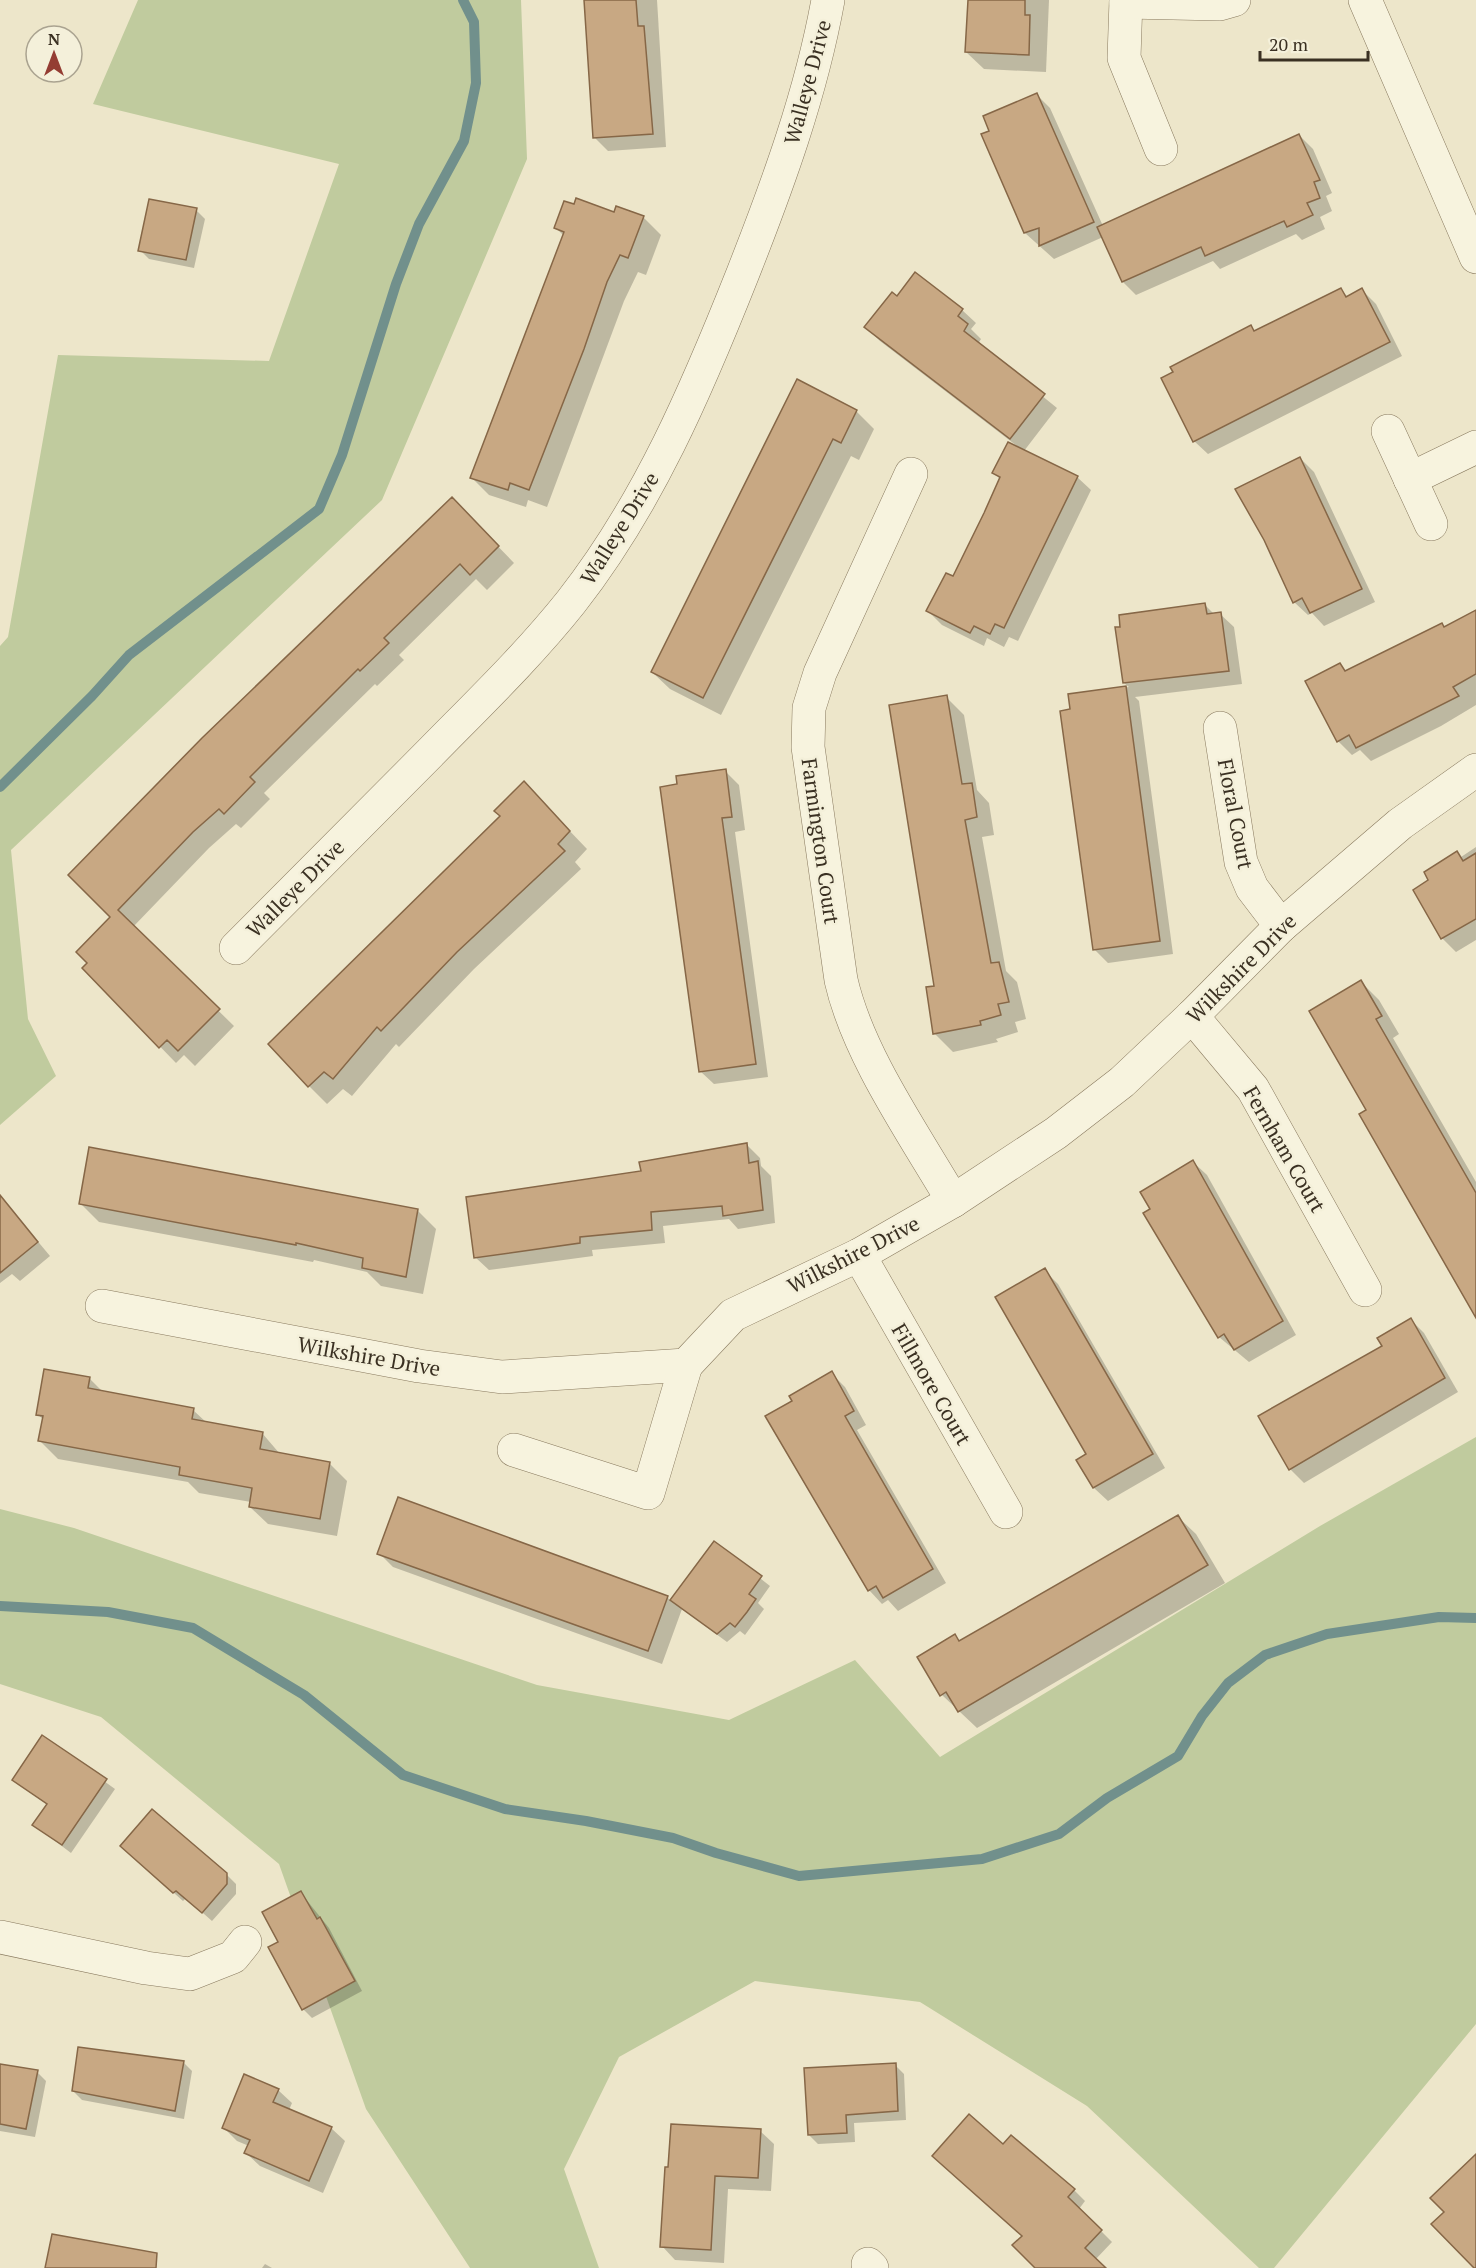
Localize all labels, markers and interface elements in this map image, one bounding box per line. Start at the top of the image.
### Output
street label: Walleye Drive [777,17,837,147]
north arrow [24,24,84,84]
scale bar [1260,24,1368,62]
text: N [48,28,60,50]
text: 20 m [1269,32,1309,56]
street label: Walleye Drive [573,466,665,590]
street label: Farmington Court [795,756,847,926]
street label: Floral Court [1212,756,1260,872]
street label: Walleye Drive [240,833,350,943]
street label: Wilkshire Drive [1180,907,1302,1029]
street label: Fernham Court [1238,1081,1333,1217]
street label: Wilkshire Drive [782,1209,924,1299]
street label: Fillmore Court [886,1318,978,1450]
street label: Wilkshire Drive [295,1330,443,1382]

